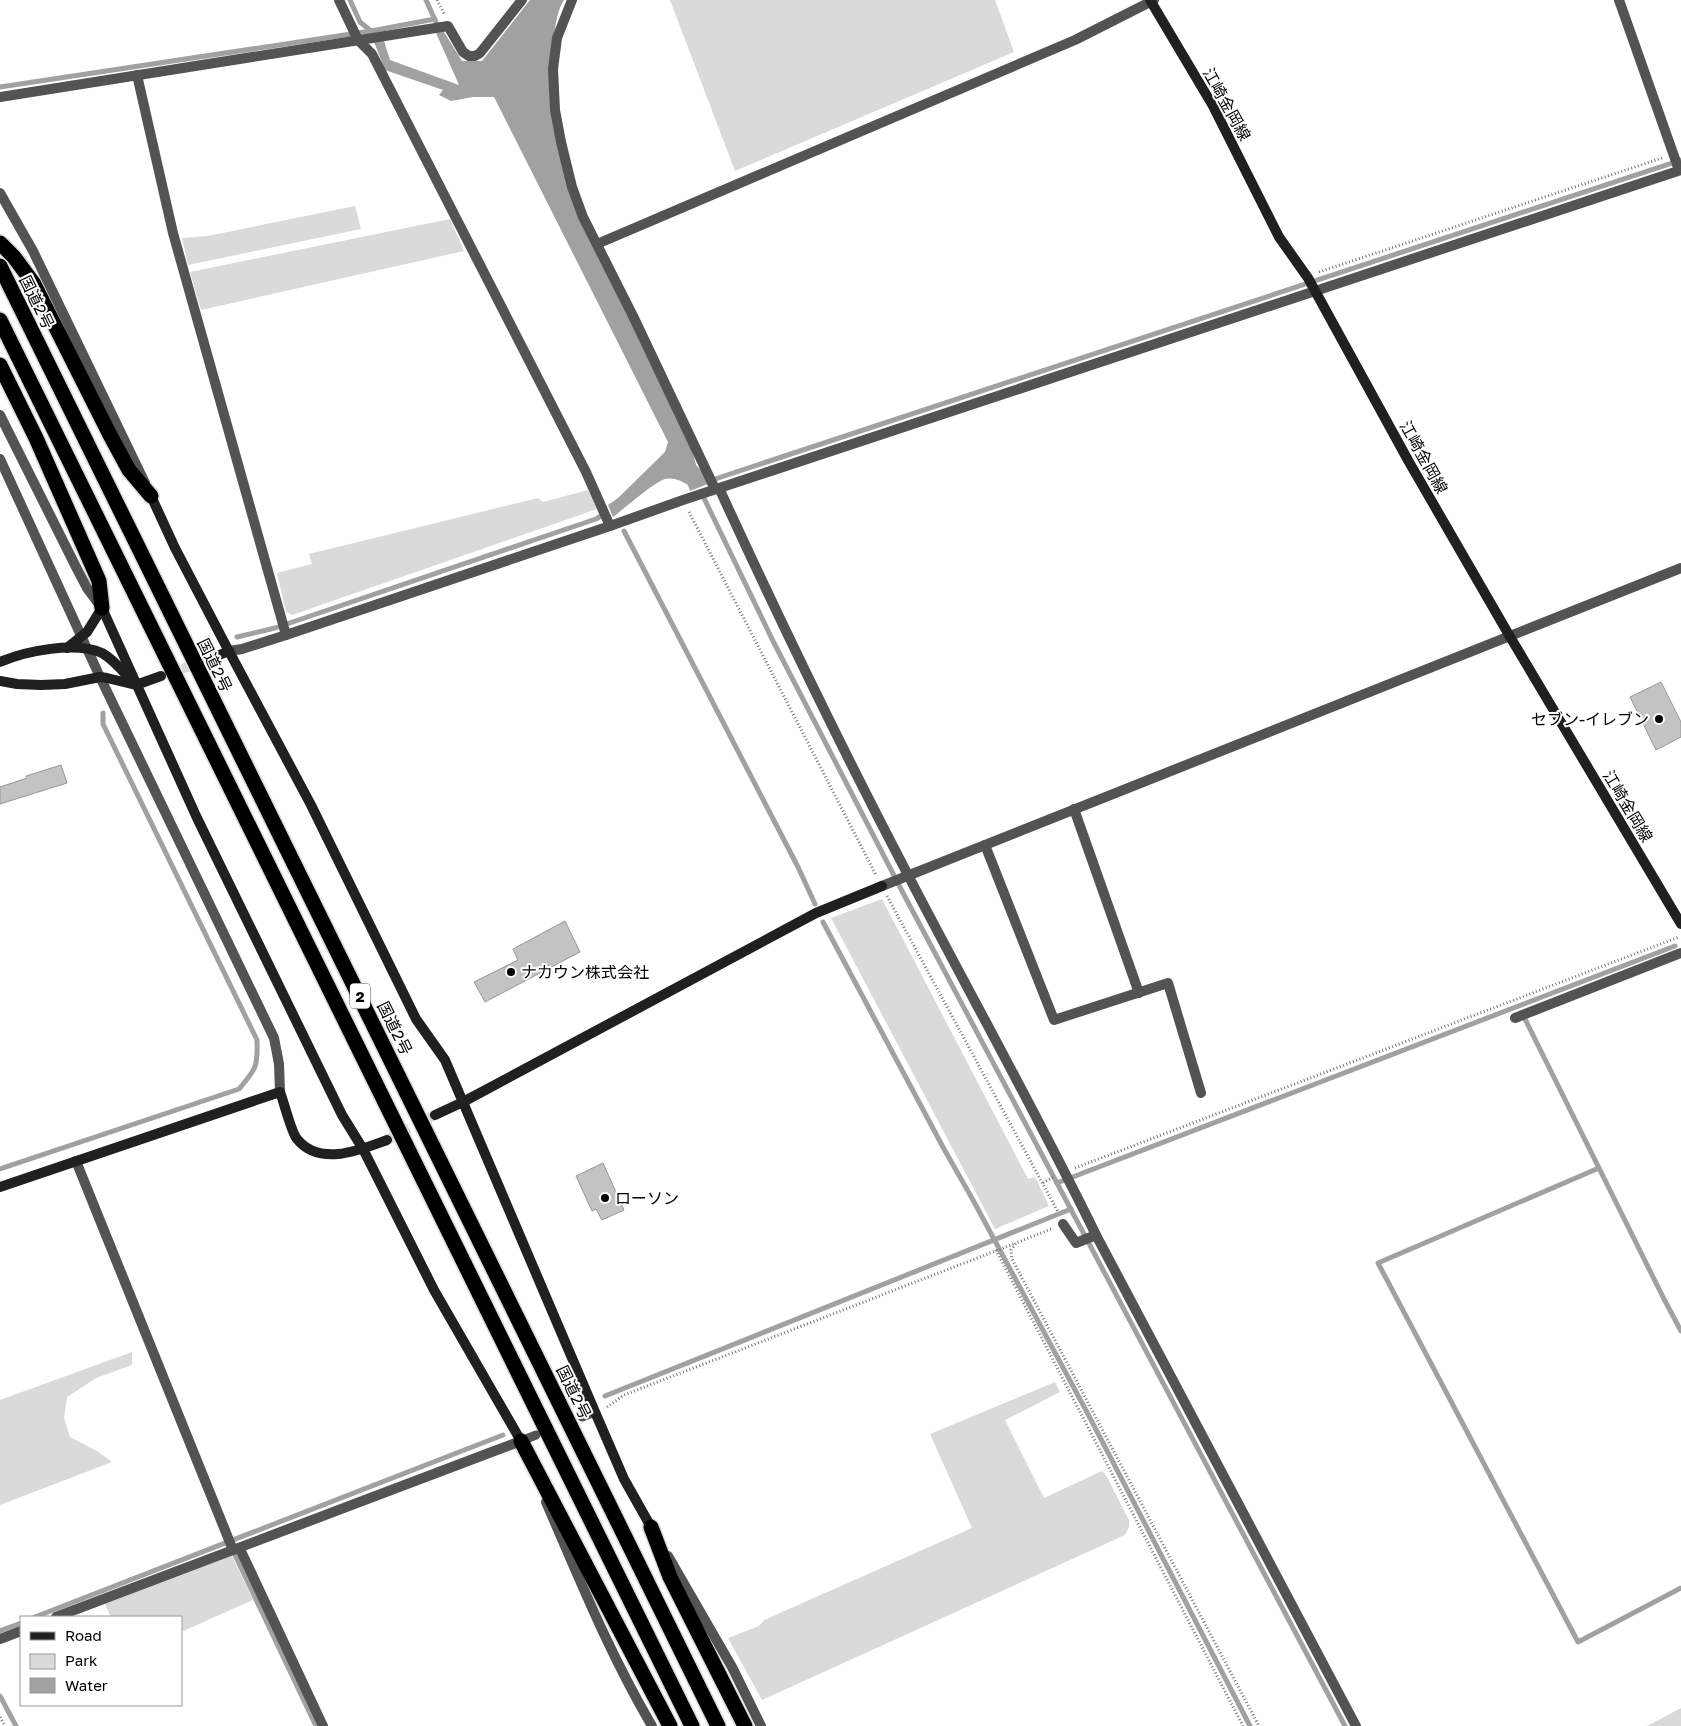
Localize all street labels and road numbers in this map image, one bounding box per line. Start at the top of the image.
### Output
street label: 江崎金岡線 [1199,64,1255,144]
street label: 国道2号 [15,272,59,332]
street label: 江崎金岡線 [1396,417,1452,497]
street label: 国道2号 [193,635,237,695]
street label: 江崎金岡線 [1599,767,1657,845]
road number: 2 [350,984,370,1008]
street label: 国道2号 [373,998,417,1058]
street label: 国道2号 [552,1362,596,1422]

